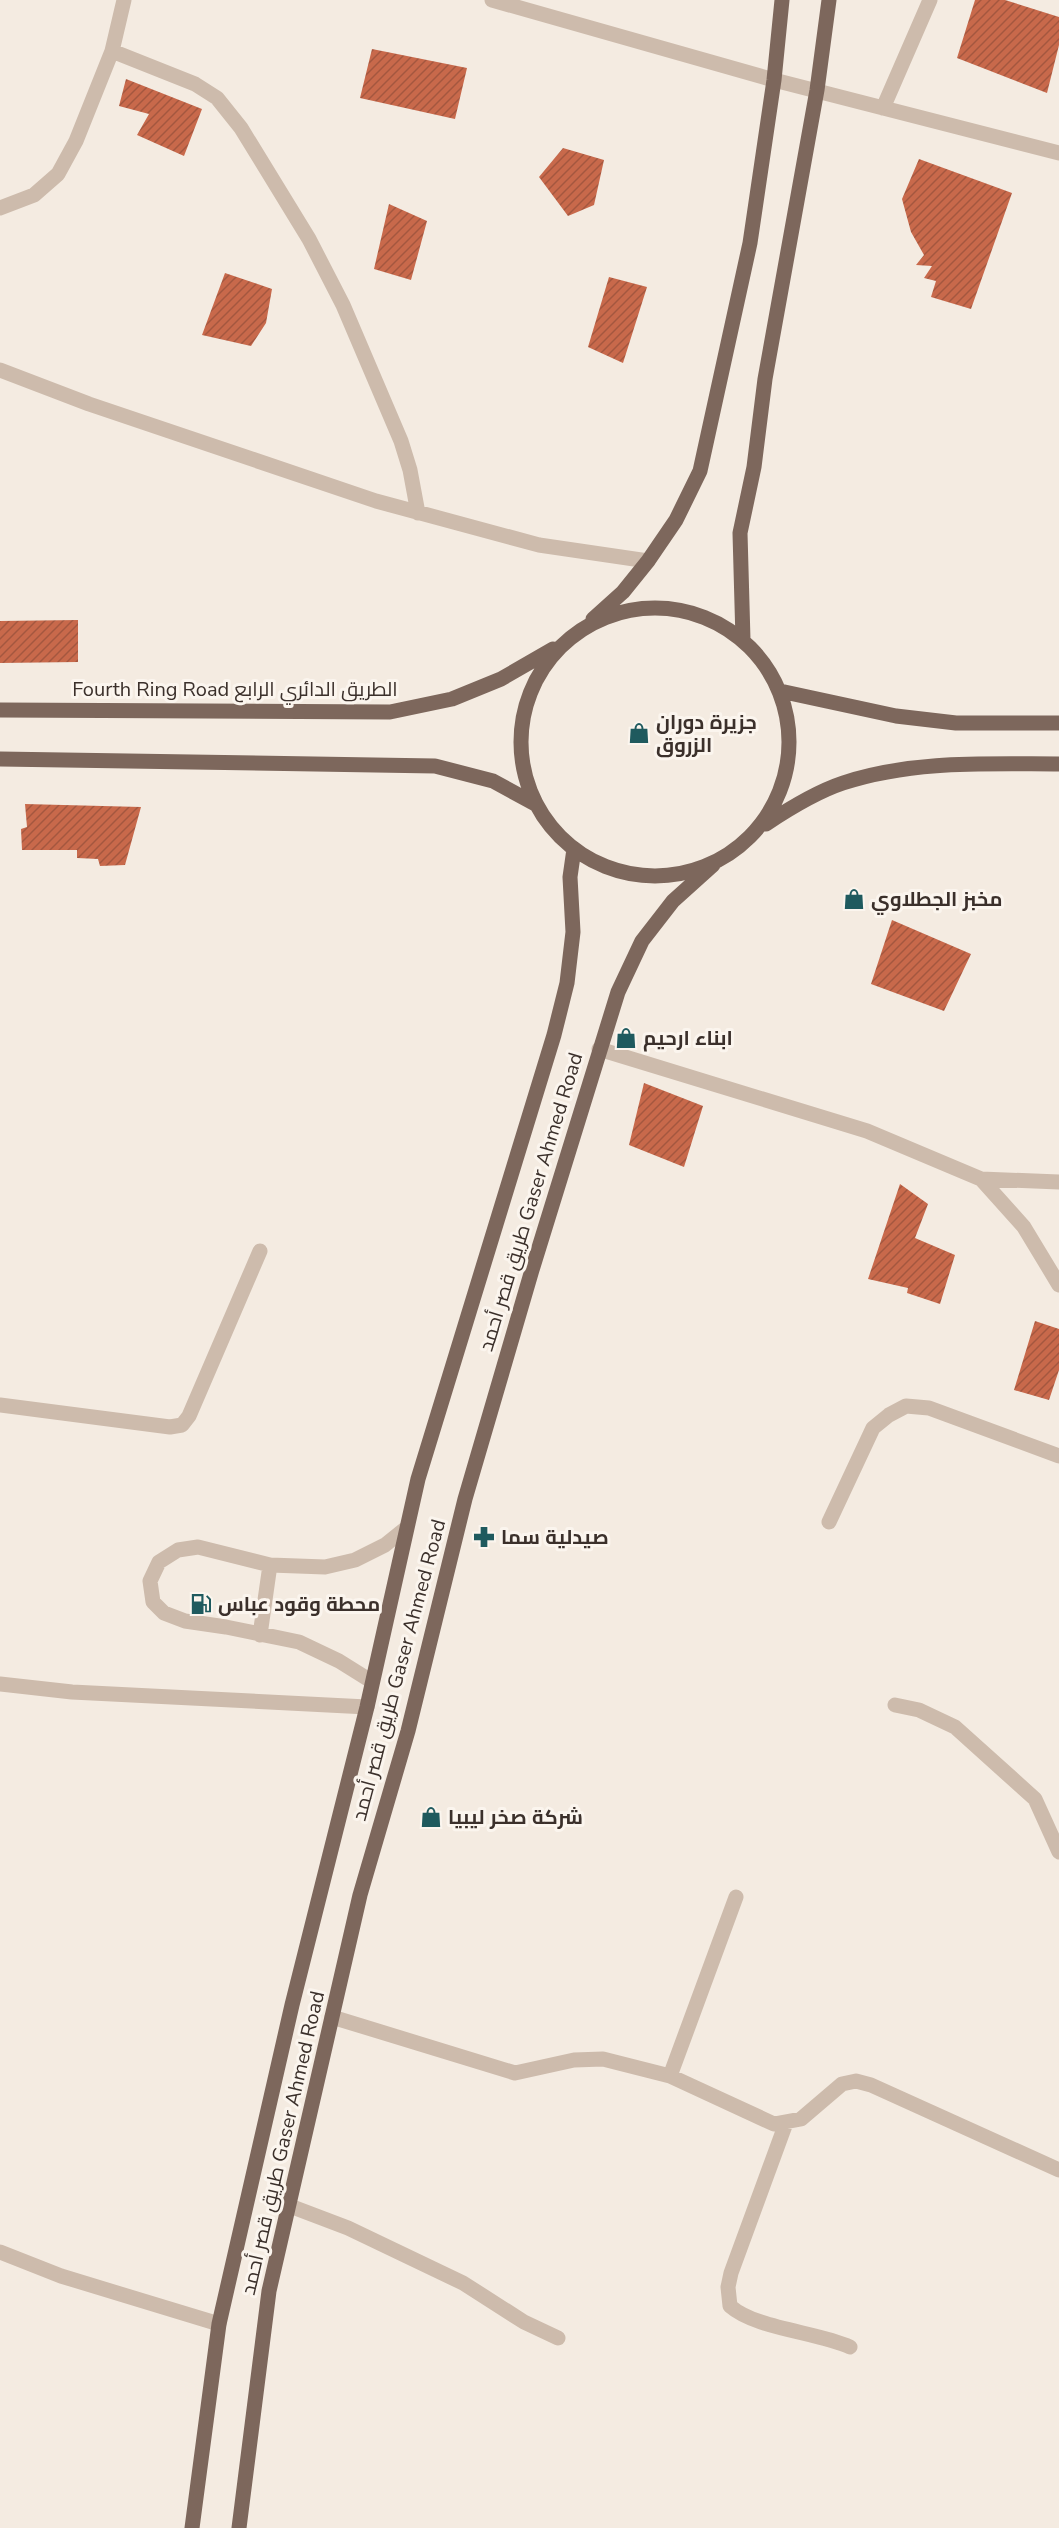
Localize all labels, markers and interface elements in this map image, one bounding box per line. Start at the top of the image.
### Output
street label: Fourth Ring Road الطريق الدائري الرابع [72,676,398,705]
place label: جزيرة دوران الزروق [656,709,757,759]
shop icon: جزيرة دوران الزروق [627,721,651,745]
place label: مخبز الجطلاوي [871,886,1002,915]
shop icon: مخبز الجطلاوي [842,887,866,911]
place label: ابناء ارحيم [643,1025,733,1052]
shop icon: ابناء ارحيم [614,1026,638,1050]
street label: طريق قصر أحمد Gaser Ahmed Road [473,1049,589,1355]
street label: طريق قصر أحمد Gaser Ahmed Road [346,1516,452,1824]
place label: صيدلية سما [501,1524,609,1551]
pharmacy icon: صيدلية سما [472,1525,496,1549]
place label: محطة وقود عباس [218,1591,380,1618]
fuel station icon: محطة وقود عباس [189,1592,213,1616]
place label: شركة صخر ليبيا [448,1804,583,1831]
shop icon: شركة صخر ليبيا [419,1805,443,1829]
street label: طريق قصر أحمد Gaser Ahmed Road [235,1988,331,2298]

